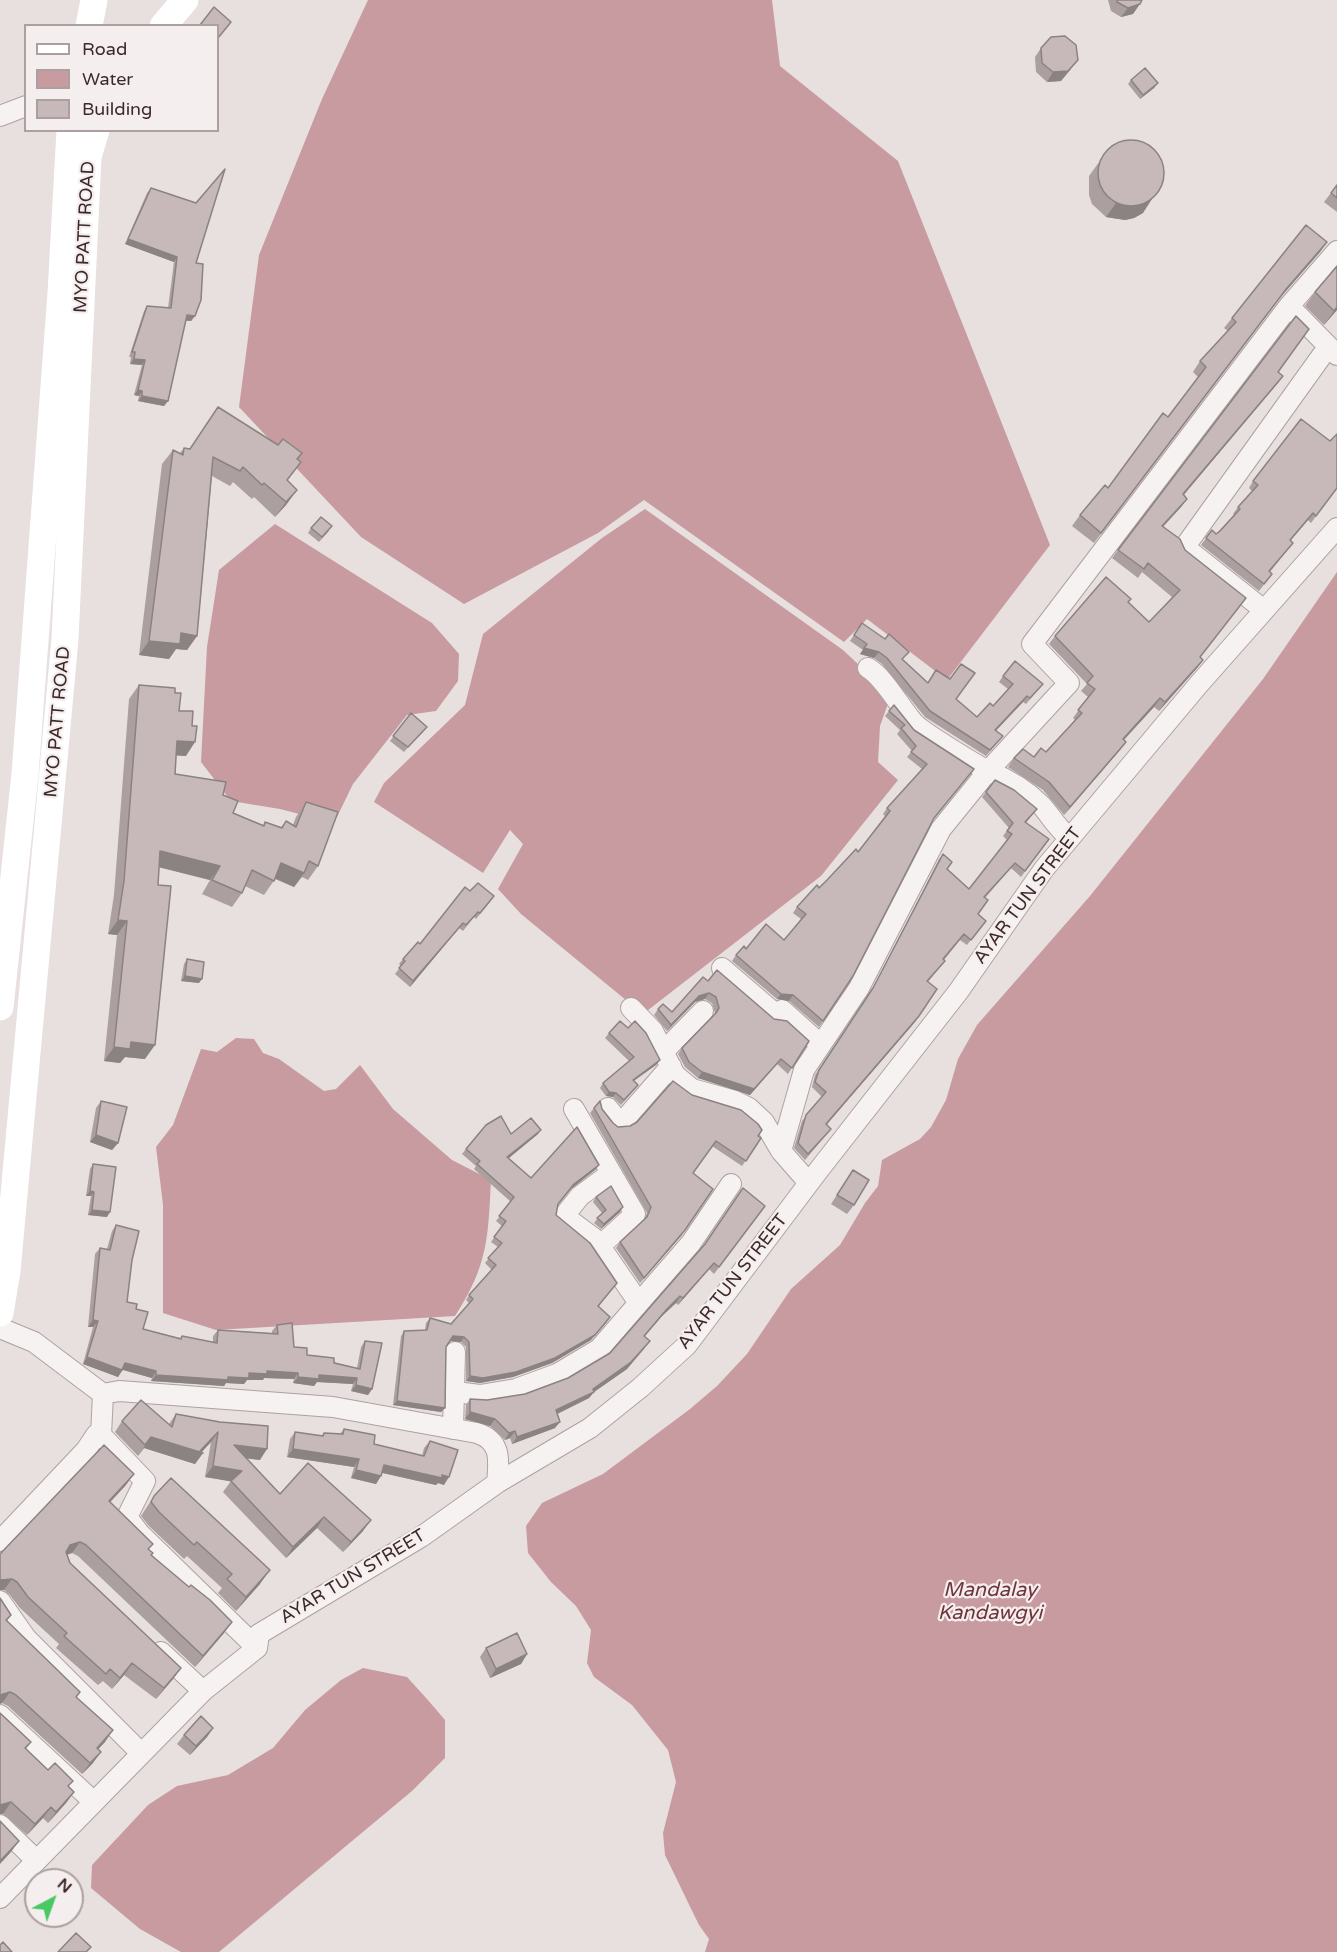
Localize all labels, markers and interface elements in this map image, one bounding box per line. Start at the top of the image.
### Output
legend [24,24,219,132]
text: Road [82,38,127,60]
text: Water [82,68,133,90]
text: Building [82,98,152,120]
street label: MYO PATT ROAD [70,161,100,313]
street label: MYO PATT ROAD [41,645,75,799]
street label: AYAR TUN STREET [970,823,1086,969]
street label: AYAR TUN STREET [674,1210,792,1354]
street label: AYAR TUN STREET [276,1525,430,1629]
water label: Mandalay Kandawgyi [938,1579,1042,1626]
north arrow [24,1868,84,1928]
text: N [53,1874,76,1898]

